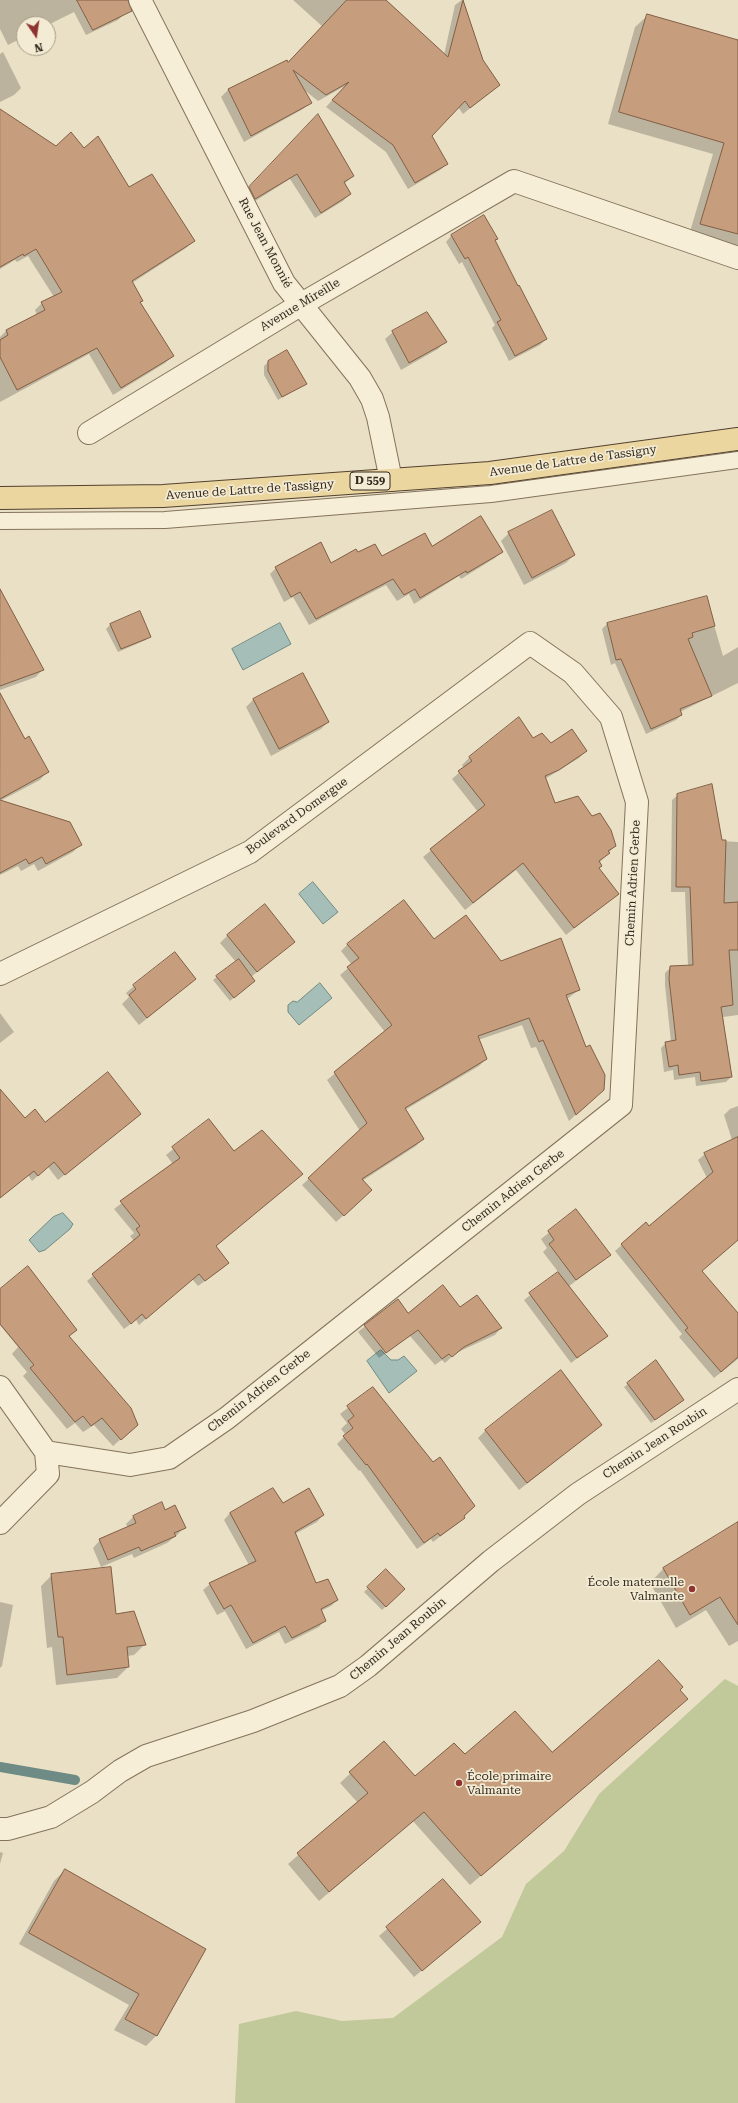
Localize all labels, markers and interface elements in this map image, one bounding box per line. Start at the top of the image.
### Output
north arrow [16,16,56,56]
text: N [33,40,44,54]
street label: Rue Jean Monnié [235,195,295,291]
street label: Avenue Mireille [257,276,343,334]
street label: Avenue de Lattre de Tassigny [489,442,657,480]
road number: D 559 [350,472,390,490]
street label: Avenue de Lattre de Tassigny [165,477,335,503]
street label: Boulevard Domergue [244,774,350,858]
street label: Chemin Adrien Gerbe [623,820,643,946]
street label: Chemin Adrien Gerbe [459,1147,567,1235]
street label: Chemin Adrien Gerbe [205,1347,313,1435]
street label: Chemin Jean Roubin [600,1404,710,1482]
place label: École maternelle Valmante [587,1575,684,1603]
marker: École maternelle Valmante [687,1584,697,1594]
street label: Chemin Jean Roubin [347,1595,449,1683]
place label: École primaire Valmante [467,1769,551,1797]
marker: École primaire Valmante [454,1778,464,1788]

